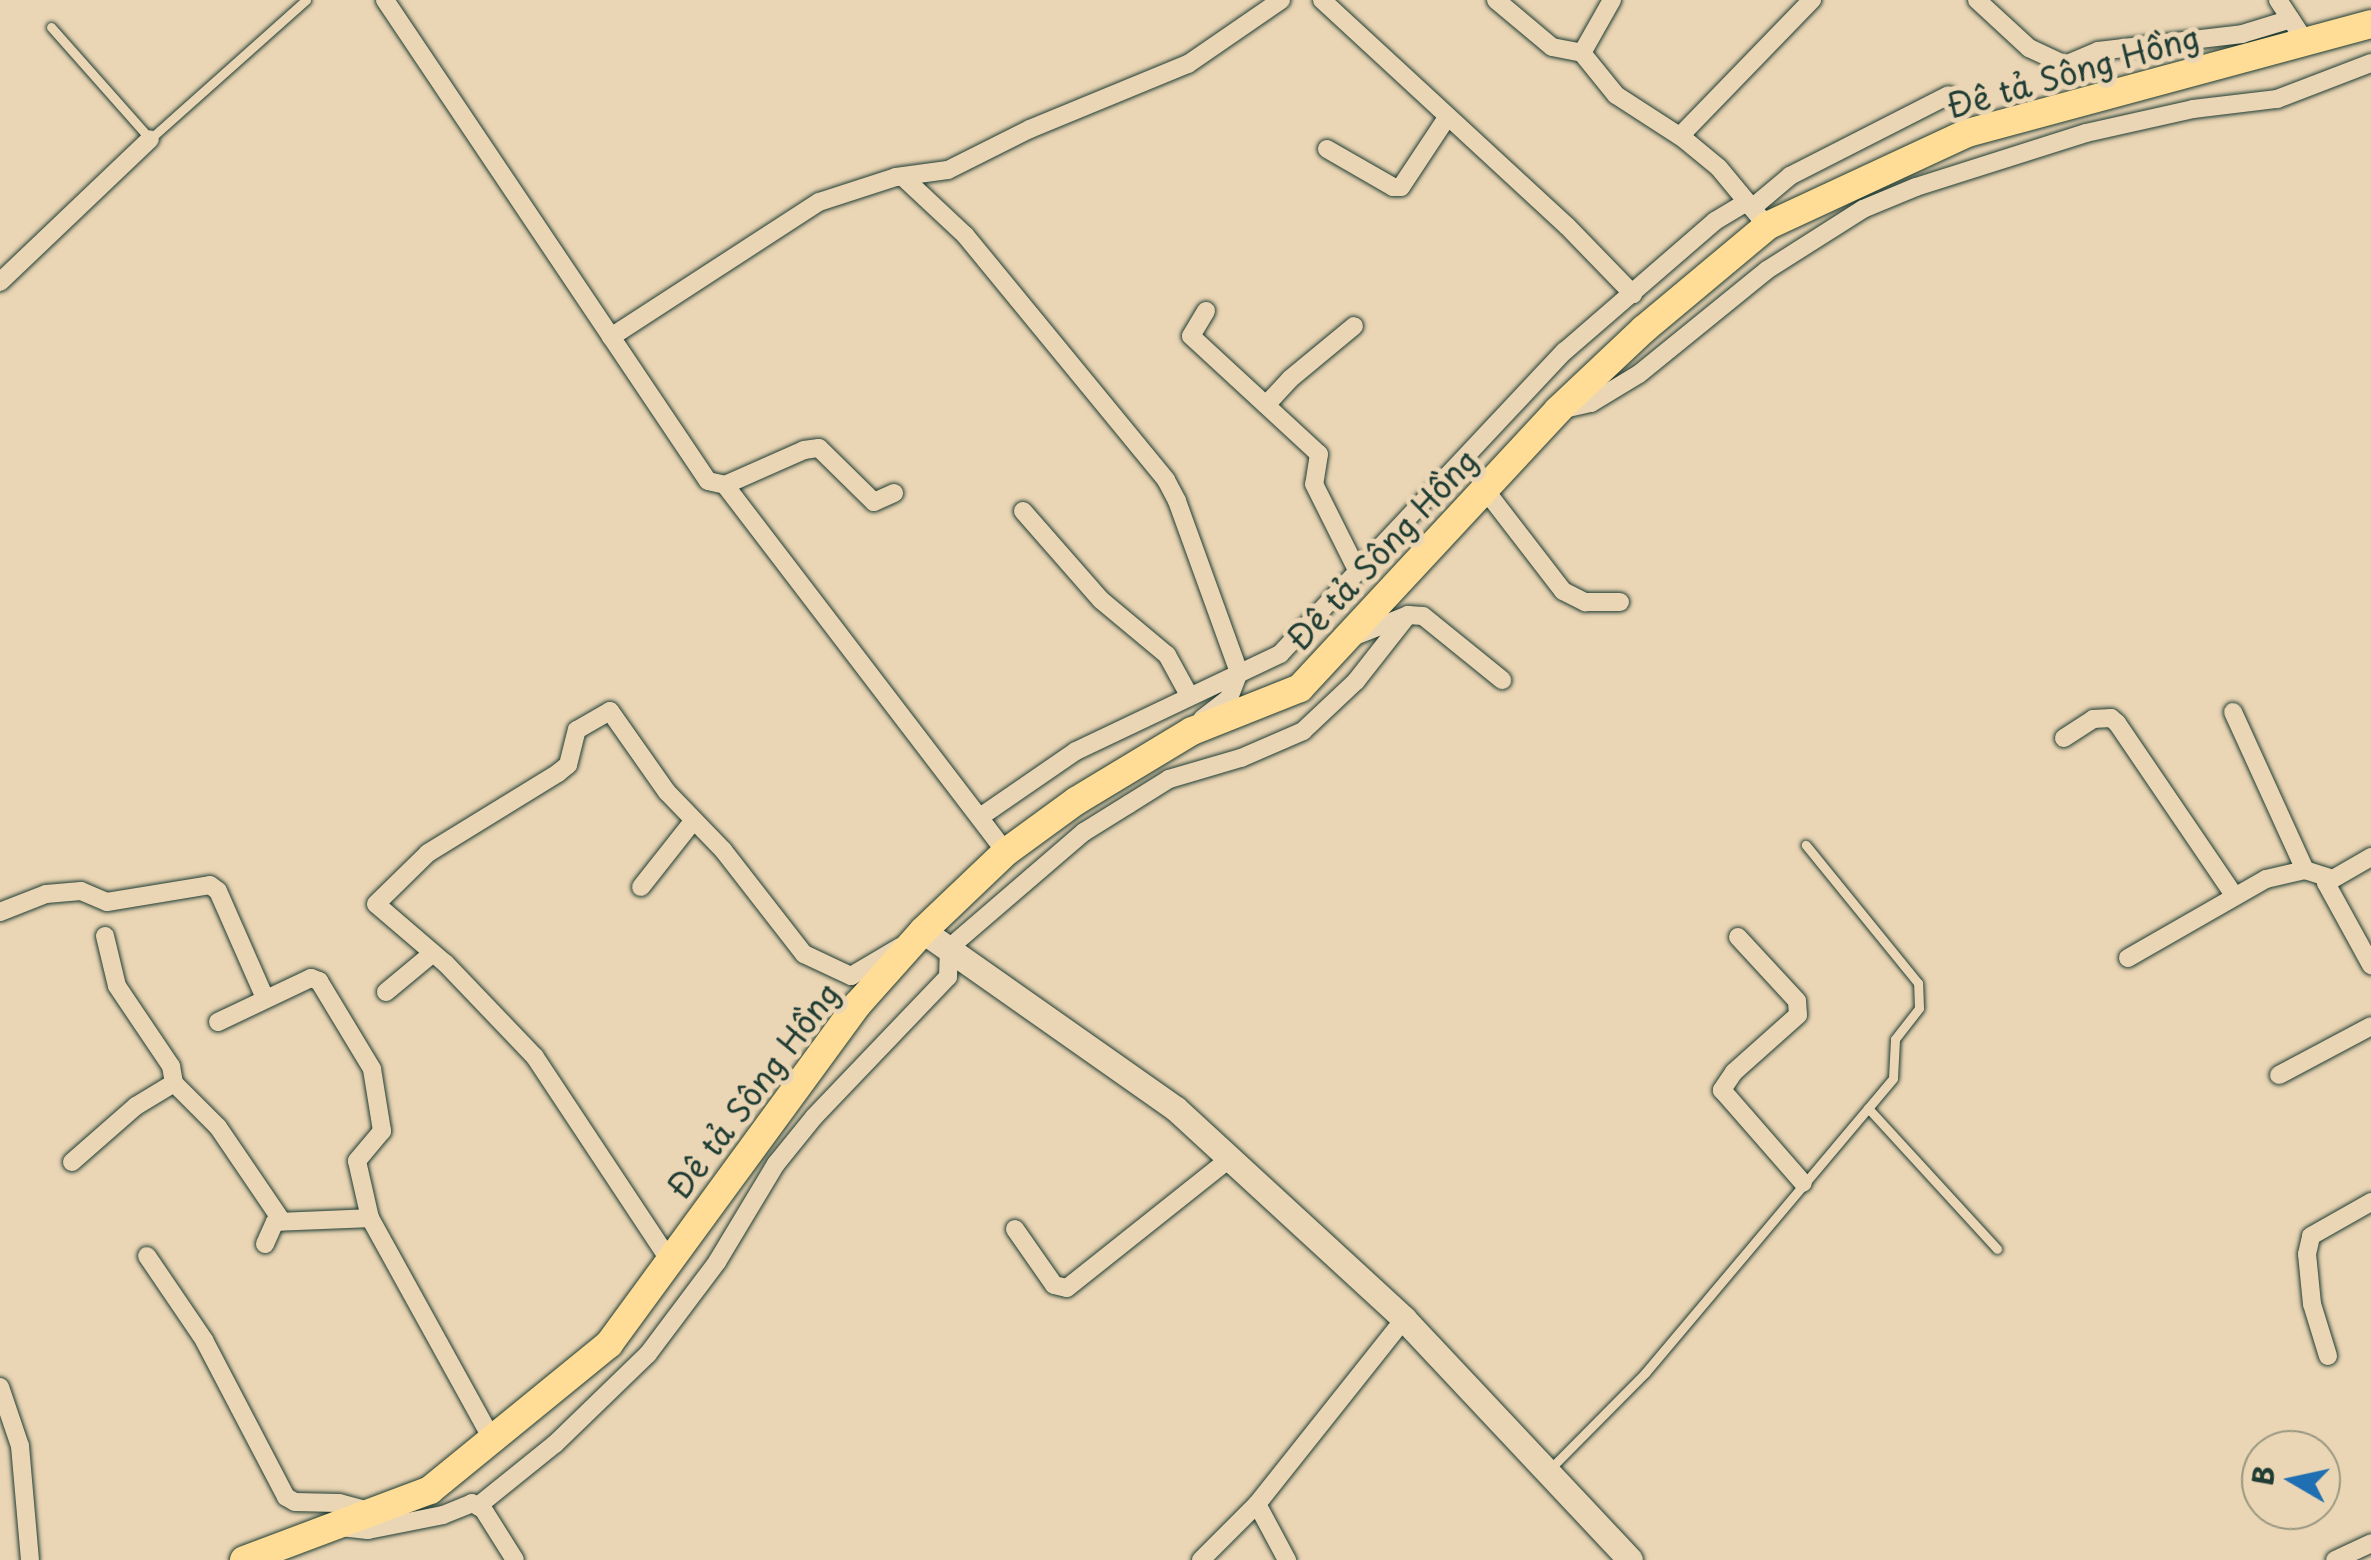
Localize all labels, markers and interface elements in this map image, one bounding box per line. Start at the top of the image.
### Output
street label: Đê tả Sông Hồng [1942,16,2204,126]
street label: Đê tả Sông Hồng [1278,440,1486,658]
street label: Đê tả Sông Hồng [659,974,847,1206]
north arrow [2241,1430,2341,1530]
text: B [2240,1463,2286,1488]

